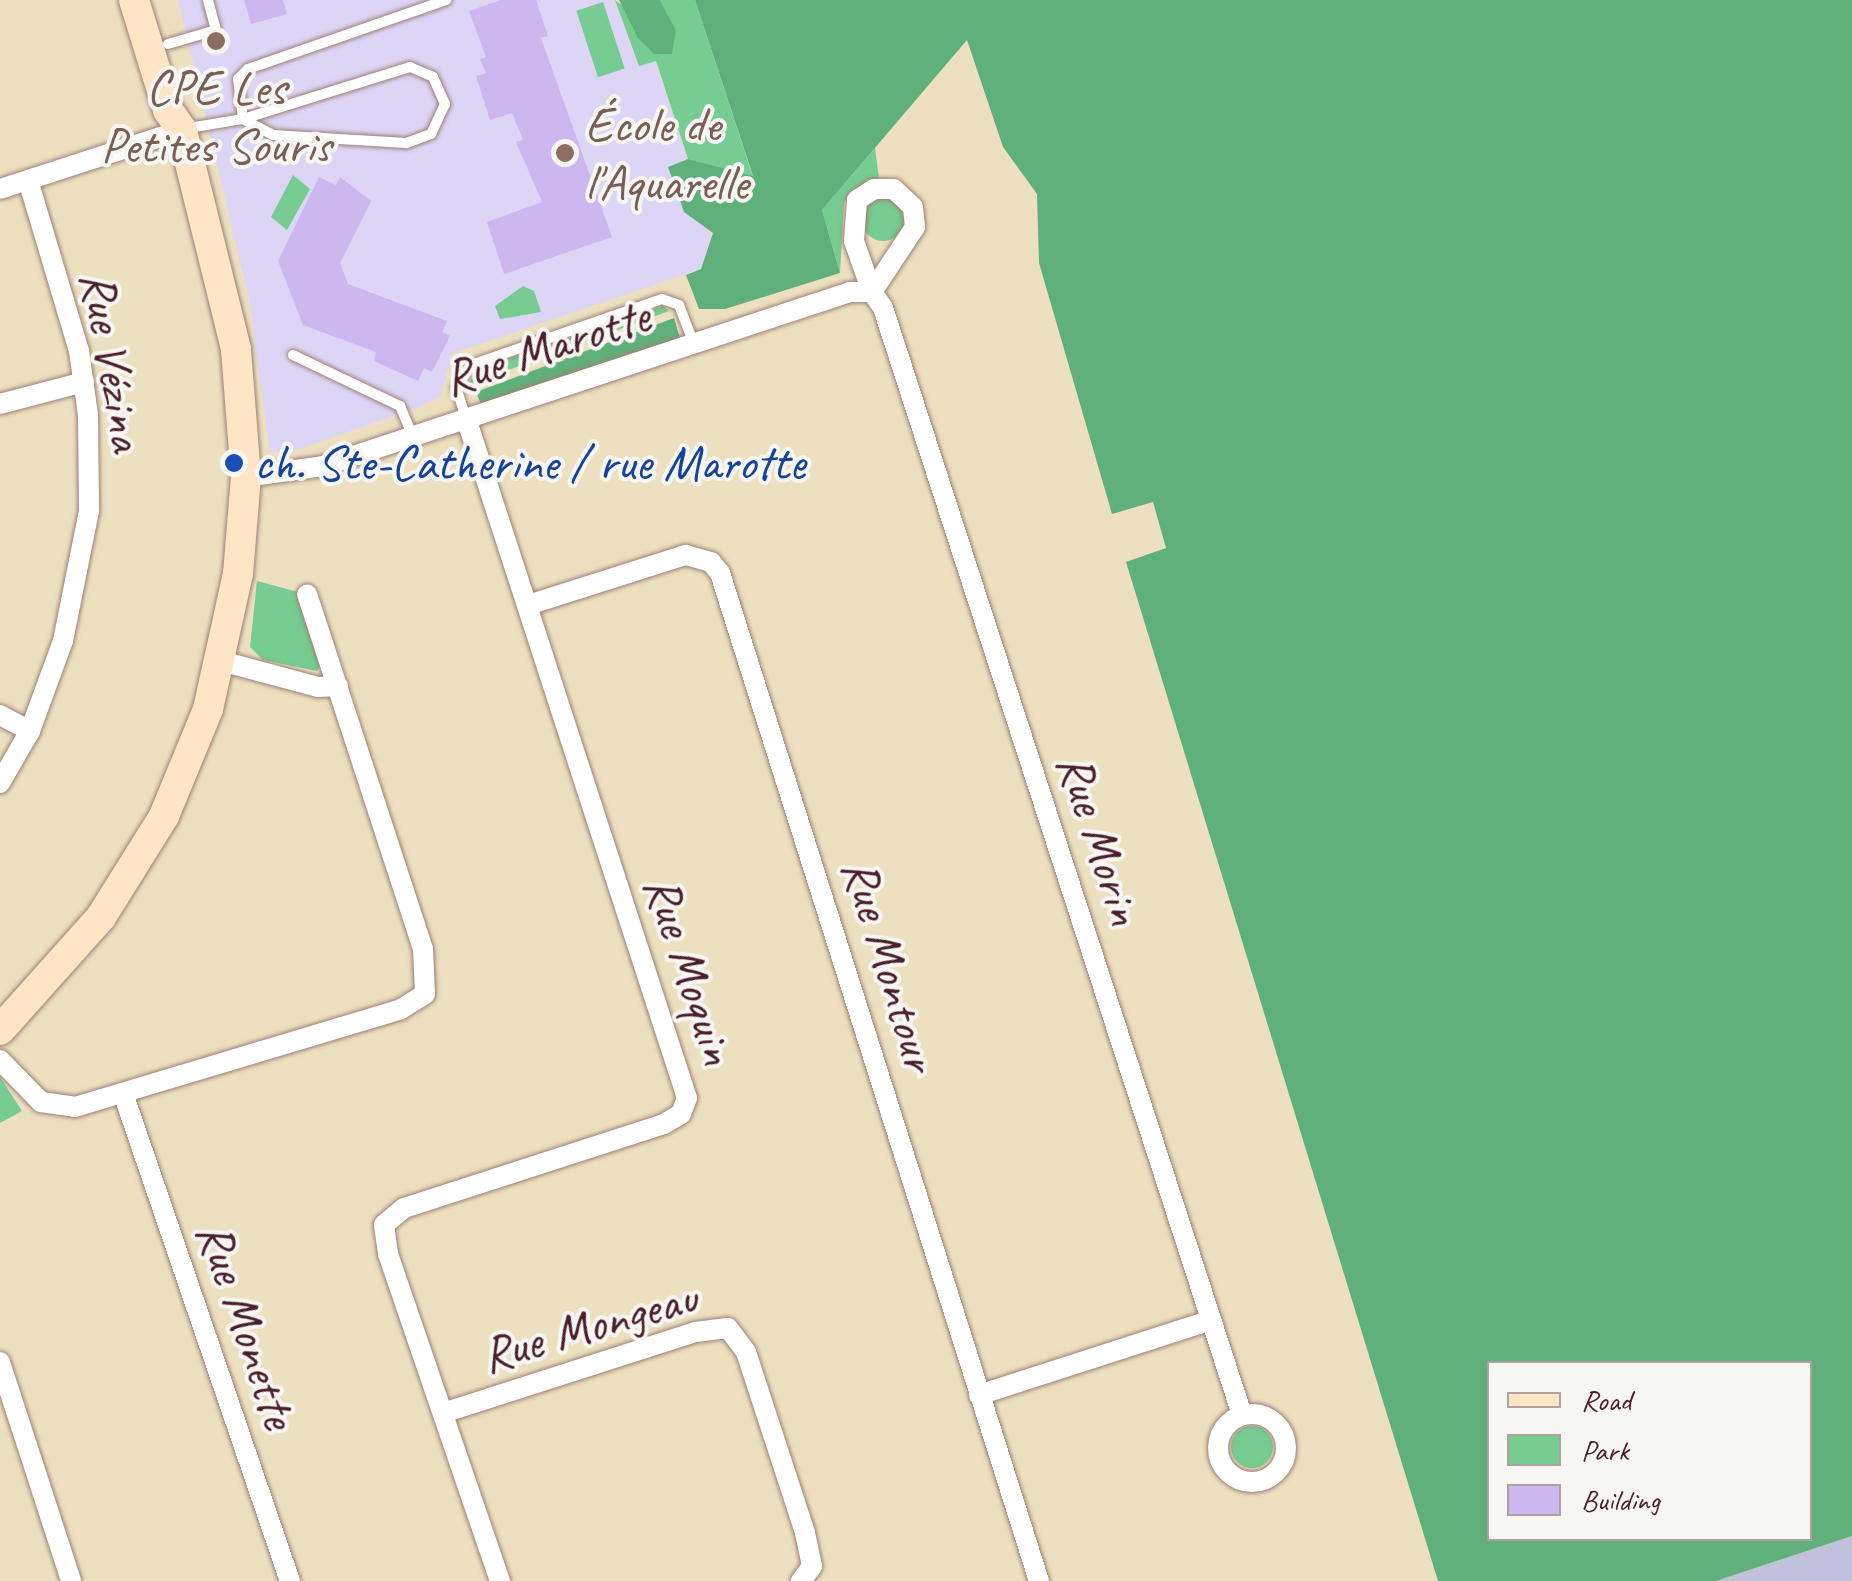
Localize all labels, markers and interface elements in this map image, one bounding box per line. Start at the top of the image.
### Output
marker: CPE Les Petites Souris [205,30,227,52]
place label: CPE Les Petites Souris [101,57,331,174]
place label: École de l'Aquarelle [585,94,748,212]
marker: École de l'Aquarelle [554,142,576,164]
street label: Rue Vézina [68,267,158,455]
street label: Rue Marotte [434,285,658,409]
place label: ch. Ste-Catherine / rue Marotte [254,433,806,493]
marker: ch. Ste-Catherine / rue Marotte [223,452,245,474]
street label: Rue Morin [1044,746,1156,932]
street label: Rue Montour [829,851,951,1079]
street label: Rue Moquin [631,868,749,1072]
street label: Rue Monette [184,1214,310,1436]
street label: Rue Mongeau [474,1267,704,1385]
legend [1487,1361,1812,1541]
text: Road [1581,1381,1631,1419]
text: Park [1581,1431,1629,1469]
text: Building [1581,1481,1660,1519]

